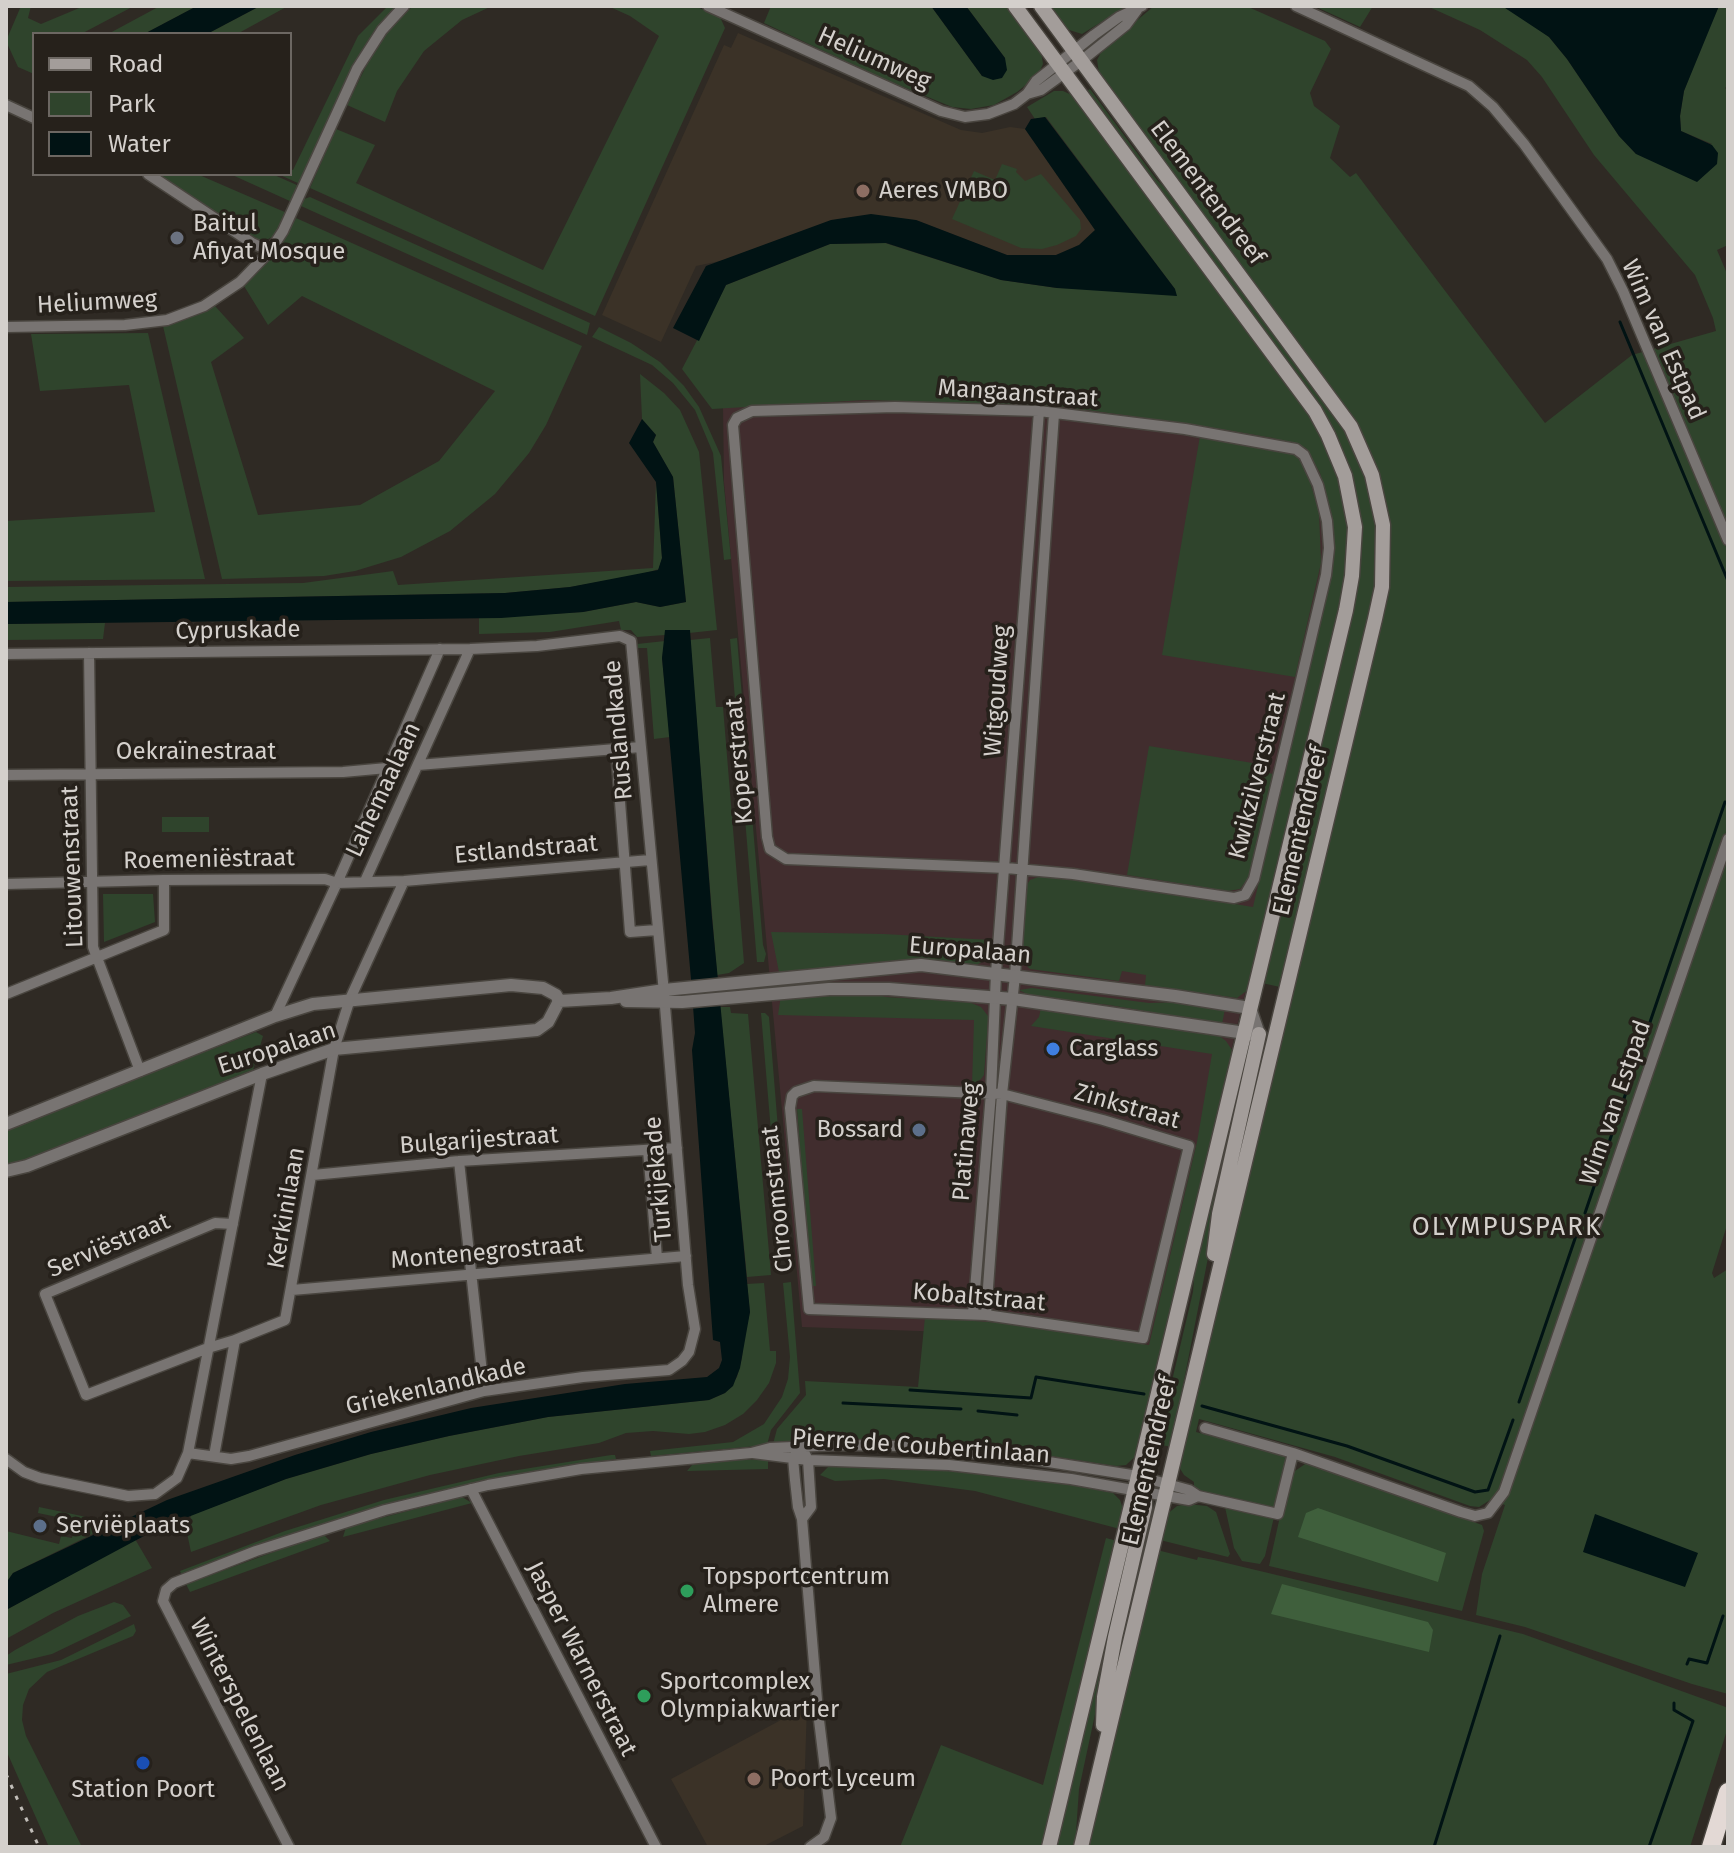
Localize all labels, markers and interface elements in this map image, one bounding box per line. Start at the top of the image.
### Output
street label: Heliumweg [813,21,935,97]
legend [32,32,292,176]
text: Road [108,50,163,78]
text: Park [108,90,155,118]
street label: Elementendreef [1143,115,1271,271]
text: Water [108,130,171,158]
place label: Aeres VMBO [879,177,1008,205]
marker: Aeres VMBO [854,182,872,200]
place label: Baitul Afiyat Mosque [193,210,345,266]
marker: Baitul Afiyat Mosque [168,229,186,247]
street label: Wim van Estpad [1615,255,1711,425]
street label: Heliumweg [36,285,158,321]
street label: Mangaanstraat [937,374,1099,414]
street label: Cypruskade [175,616,301,646]
street label: Witgoudweg [979,624,1017,758]
street label: Ruslandkade [599,659,639,801]
street label: Kwikzilverstraat [1223,690,1293,862]
street label: Koperstraat [720,696,760,826]
street label: Lahemaalaan [340,718,428,862]
street label: Oekraïnestraat [116,738,276,766]
street label: Elementendreef [1268,744,1334,918]
street label: Litouwenstraat [56,785,90,949]
street label: Estlandstraat [453,829,599,871]
street label: Roemeniëstraat [123,844,295,876]
street label: Europalaan [908,931,1032,971]
street label: Europalaan [214,1016,340,1082]
street label: Wim van Estpad [1574,1017,1658,1189]
place label: Carglass [1069,1035,1159,1063]
marker: Carglass [1044,1040,1062,1058]
street label: Zinkstraat [1071,1078,1183,1136]
street label: Platinaweg [947,1082,987,1202]
street label: Turkijekade [639,1115,679,1243]
place label: Bossard [817,1116,903,1144]
street label: Bulgarijestraat [398,1121,560,1161]
marker: Bossard [910,1121,928,1139]
street label: Chroomstraat [756,1124,800,1274]
street label: Kerkinilaan [262,1145,312,1271]
street label: Serviëstraat [44,1207,174,1285]
district label: OLYMPUSPARK [1412,1212,1602,1244]
street label: Montenegrostraat [389,1230,585,1276]
street label: Kobaltstraat [911,1278,1047,1318]
street label: Griekenlandkade [343,1352,529,1422]
street label: Elementendreef [1117,1374,1183,1548]
street label: Pierre de Coubertinlaan [791,1424,1051,1470]
place label: Serviëplaats [56,1512,190,1540]
marker: Serviëplaats [31,1517,49,1535]
street label: Jasper Warnerstraat [519,1557,643,1761]
place label: Topsportcentrum Almere [703,1563,890,1619]
marker: Topsportcentrum Almere [678,1582,696,1600]
street label: Winterspelenlaan [183,1614,295,1796]
place label: Sportcomplex Olympiakwartier [660,1668,839,1724]
marker: Sportcomplex Olympiakwartier [635,1687,653,1705]
marker: Station Poort [134,1754,152,1772]
place label: Poort Lyceum [770,1765,916,1793]
marker: Poort Lyceum [745,1770,763,1788]
place label: Station Poort [71,1776,215,1804]

